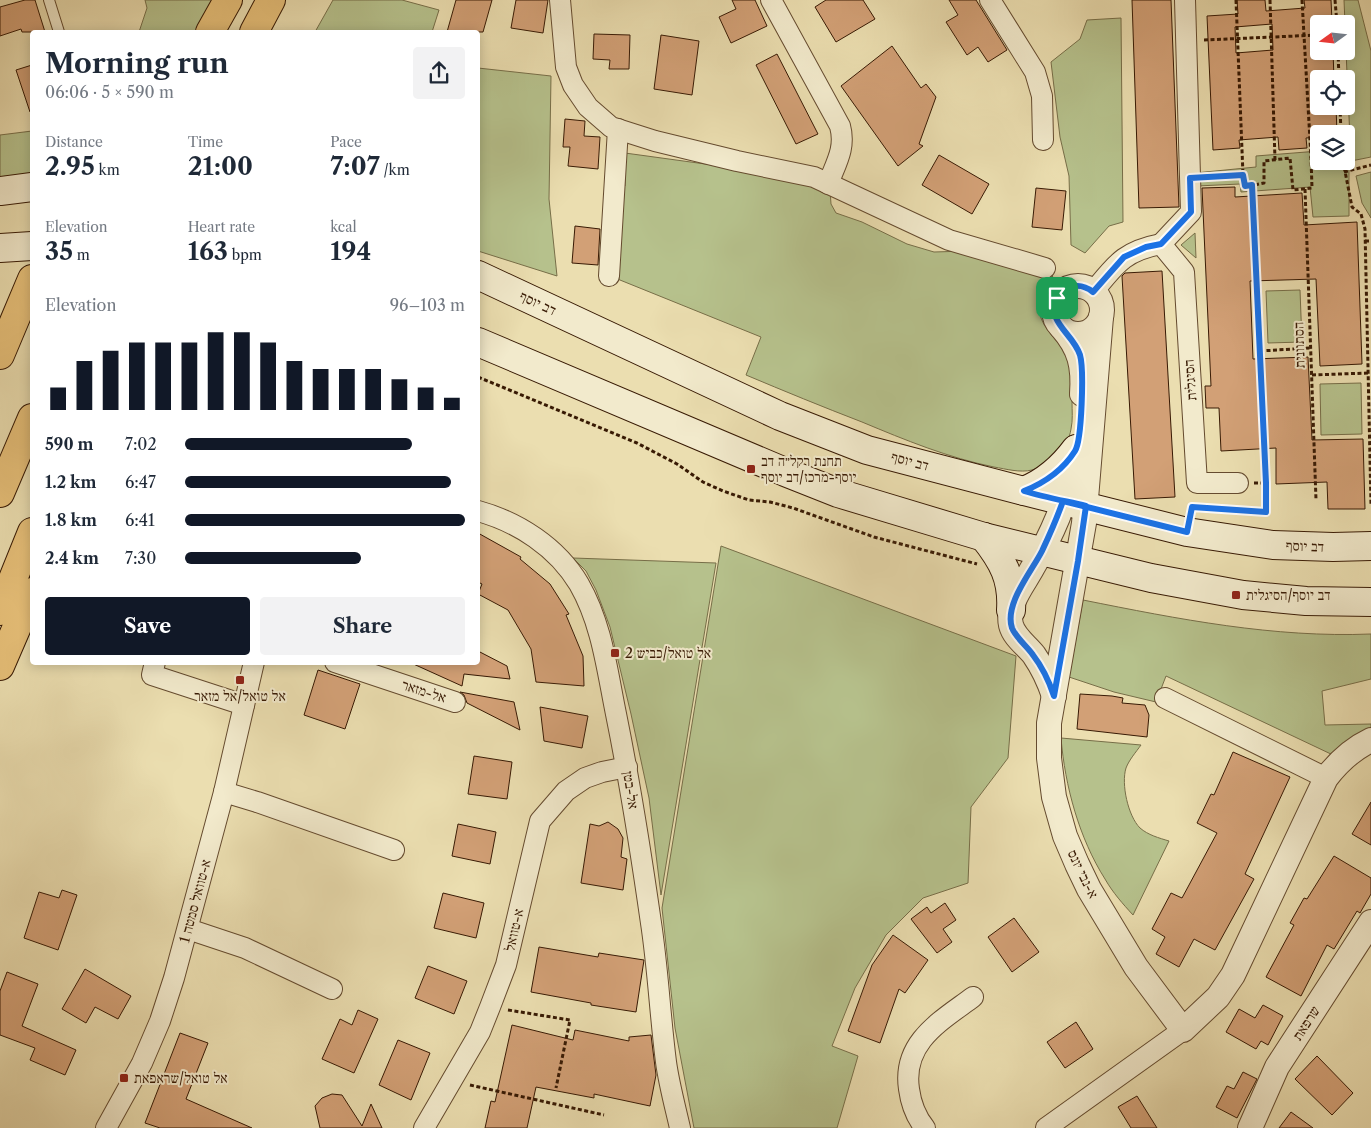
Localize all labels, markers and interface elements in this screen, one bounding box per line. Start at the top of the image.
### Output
north arrow [1310,15,1355,60]
map controls [1310,15,1355,170]
text: Morning run [45,46,229,80]
button: share [413,47,465,99]
button: locate [1310,70,1355,115]
text: 06:06 · 5 × 590 m [45,82,174,102]
button: layers [1310,125,1355,170]
text: Distance [45,133,103,151]
text: Time [188,133,223,151]
text: Pace [330,133,362,151]
text: 2.95 [45,151,95,182]
text: 21:00 [188,151,253,182]
text: 7:07 [330,151,380,182]
text: km [95,161,120,179]
text: /km [380,161,410,179]
text: Elevation [45,218,108,236]
text: Heart rate [188,218,255,236]
text: kcal [330,218,357,236]
text: 35 [45,236,73,267]
text: 163 [188,236,228,267]
text: 194 [330,236,371,267]
text: m [73,246,90,264]
text: bpm [228,246,262,264]
pin [1036,277,1078,319]
icon: arrive [1043,284,1071,312]
street label: דב יוסף [517,287,559,319]
text: Elevation [45,295,116,315]
text: 96–103 m [390,295,465,315]
street label: הסתוונית [1289,321,1309,369]
street label: הסיגלית [1180,359,1200,401]
text: 590 m [45,434,94,454]
text: 7:02 [125,434,157,454]
street label: דב יוסף [889,447,931,475]
place label: תחנת רקל״ה דב יוסף-מרכז/דב יוסף [761,452,856,486]
marker: תחנת רקל״ה דב יוסף-מרכז/דב יוסף [745,463,757,475]
text: 1.2 km [45,472,97,492]
text: 6:47 [125,472,156,492]
text: 1.8 km [45,510,97,530]
text: 6:41 [125,510,155,530]
street label: דב יוסף [1286,536,1324,556]
text: 2.4 km [45,548,99,568]
text: 7:30 [125,548,156,568]
place label: דב יוסף/הסיגלית [1246,586,1331,604]
marker: דב יוסף/הסיגלית [1230,589,1242,601]
button: Save [45,597,250,655]
button: Share [260,597,465,655]
place label: אל טואל/כביש 2 [625,644,711,662]
marker: אל טואל/כביש 2 [609,647,621,659]
marker: אל טואל/אל מזאר [234,674,246,686]
street label: אל-מזאר [399,675,449,707]
place label: אל טואל/אל מזאר [194,687,286,705]
street label: אל-בטן [619,770,643,810]
street label: א-נבי יונס [1064,847,1102,901]
street label: א-טוואל סמטה 1 [175,857,215,945]
street label: א-טוואל [500,907,528,953]
street label: שרפאת [1288,1002,1324,1044]
place label: אל טואל/שראפאת [134,1069,228,1087]
marker: אל טואל/שראפאת [118,1072,130,1084]

